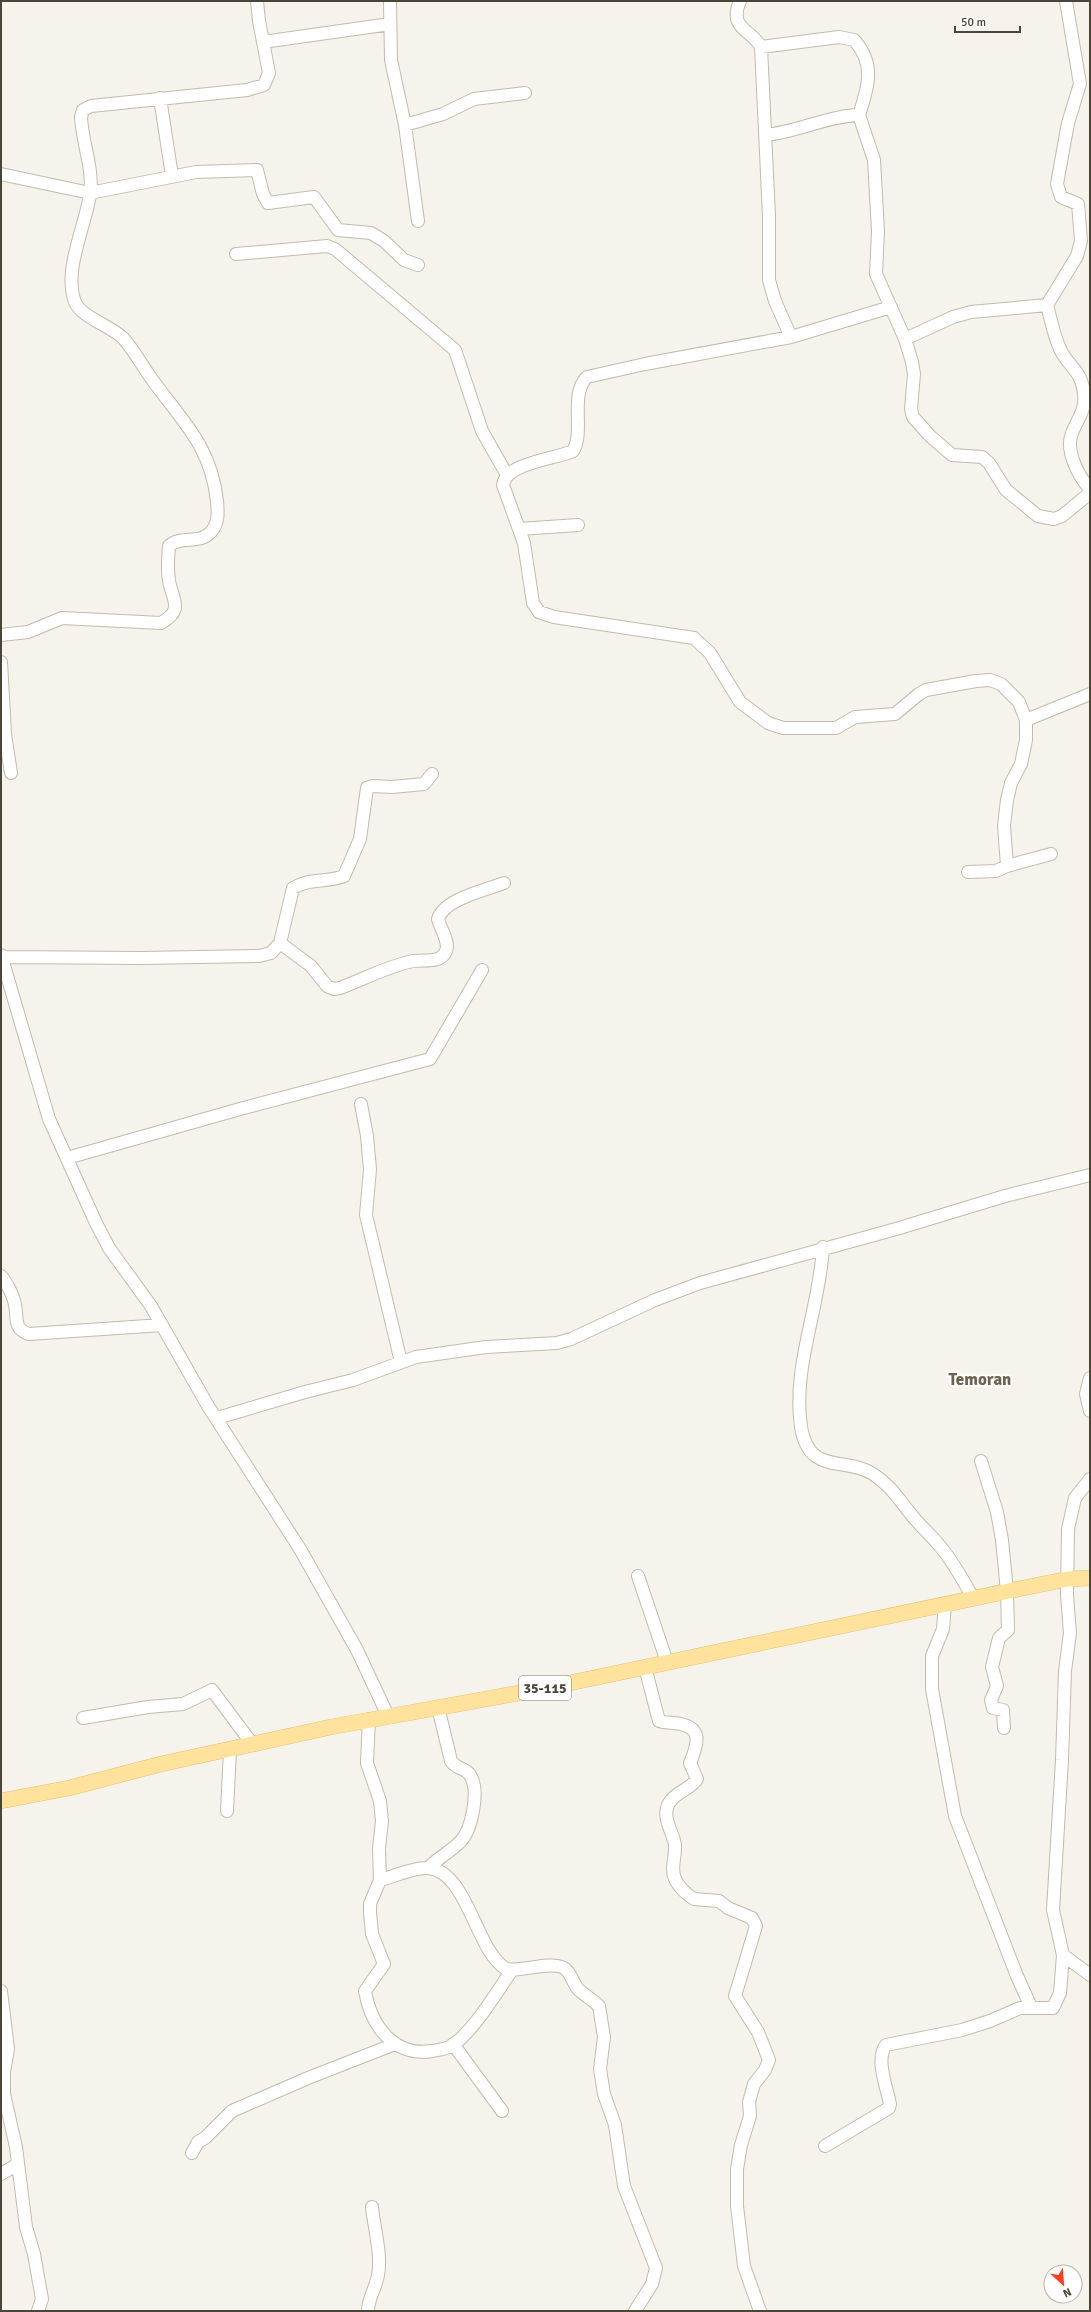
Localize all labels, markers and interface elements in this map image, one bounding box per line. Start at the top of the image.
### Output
scale bar [955,8,1020,34]
text: 50 m [961,15,986,30]
district label: Temoran [949,1369,1011,1390]
road number: 35-115 [519,1676,571,1700]
north arrow [1043,2264,1083,2304]
text: N [1061,2285,1073,2300]

